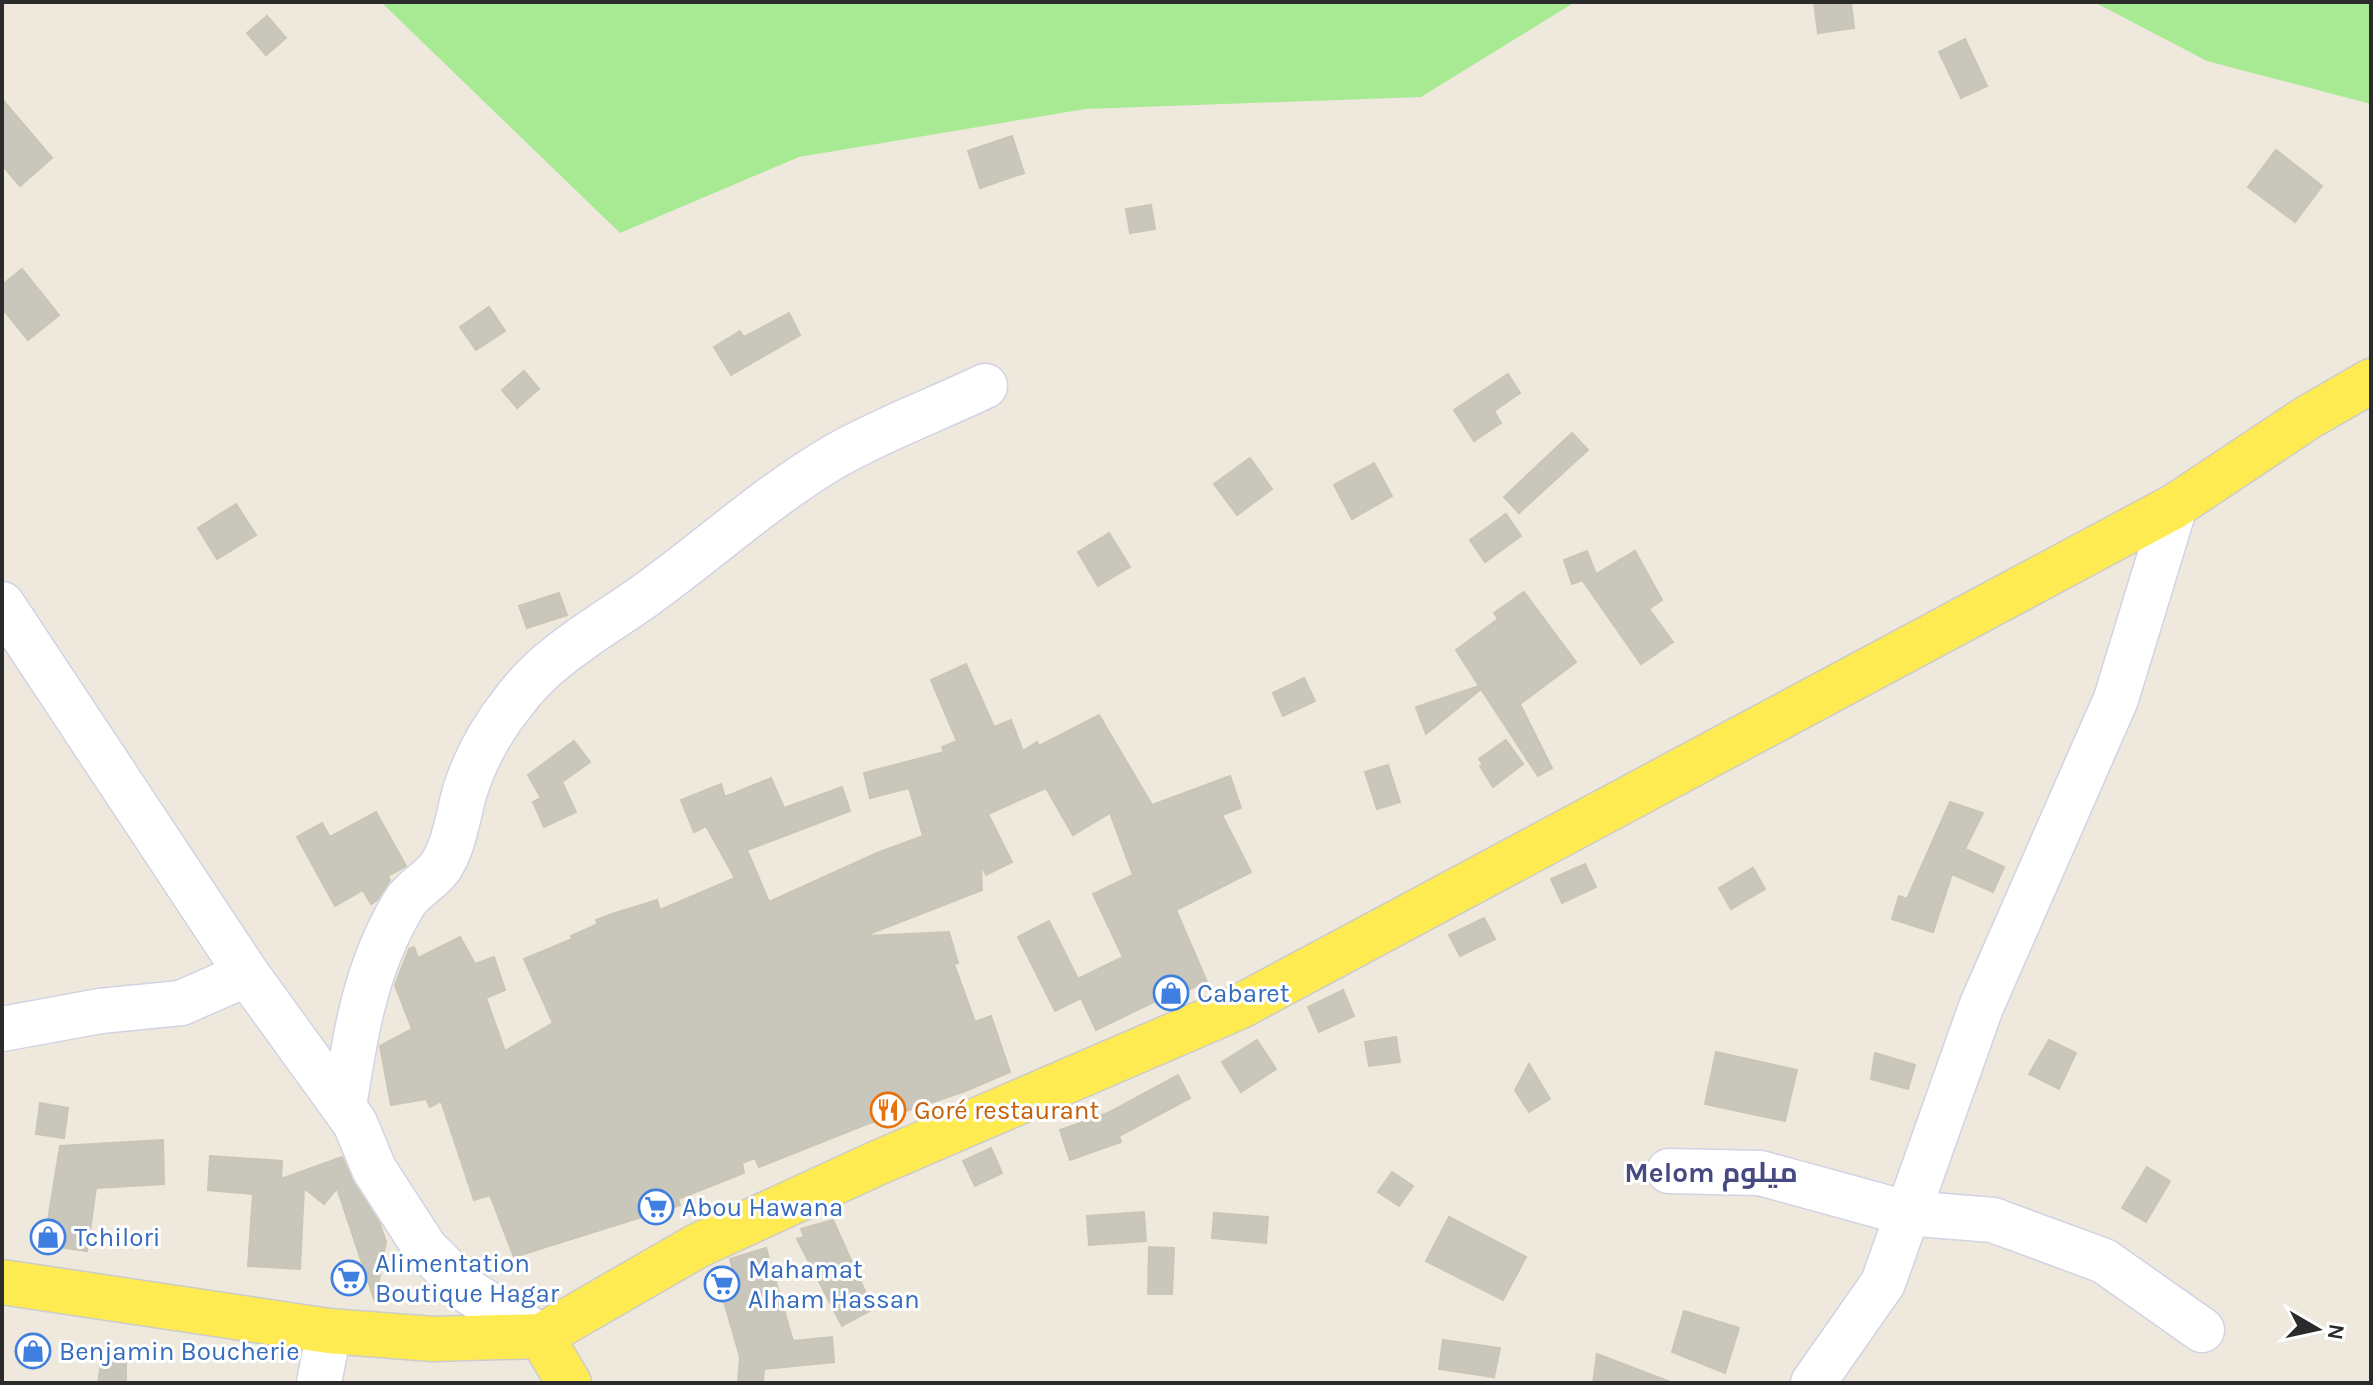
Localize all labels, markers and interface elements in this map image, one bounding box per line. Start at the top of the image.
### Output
shop icon: Cabaret [1152,974,1190,1012]
place label: Cabaret [1197,978,1290,1009]
restaurant icon: Goré restaurant [869,1091,907,1129]
place label: Goré restaurant [914,1095,1100,1126]
district label: Melom ميلوم [1624,1156,1798,1192]
supermarket icon: Abou Hawana [637,1188,675,1226]
place label: Abou Hawana [682,1192,843,1223]
shop icon: Tchilori [29,1218,67,1256]
place label: Tchilori [74,1222,161,1253]
place label: Alimentation Boutique Hagar [375,1248,560,1309]
place label: Mahamat Alham Hassan [748,1254,920,1315]
supermarket icon: Alimentation Boutique Hagar [330,1259,368,1297]
supermarket icon: Mahamat Alham Hassan [703,1265,741,1303]
north arrow [2277,1289,2357,1369]
text: N [2322,1322,2350,1342]
shop icon: Benjamin Boucherie [14,1332,52,1370]
place label: Benjamin Boucherie [59,1336,300,1367]

